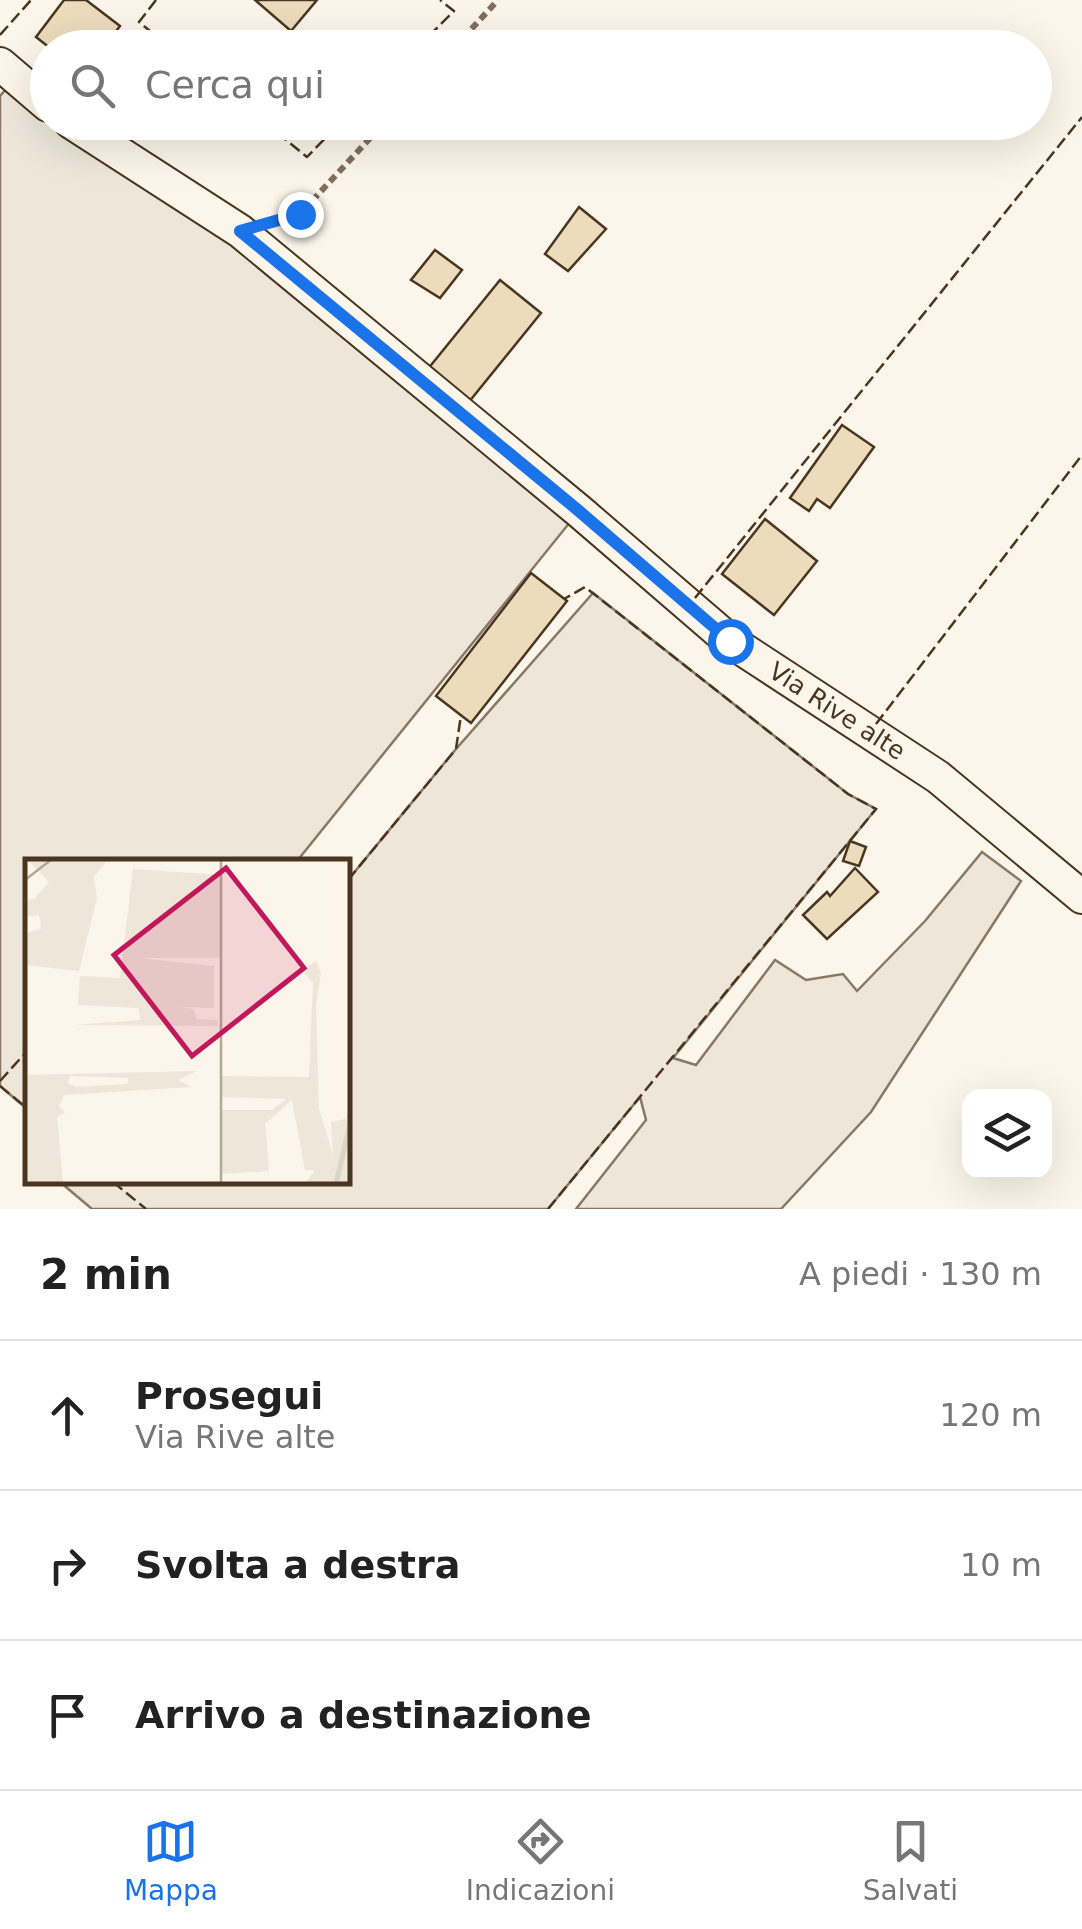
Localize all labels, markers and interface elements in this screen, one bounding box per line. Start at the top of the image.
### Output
search box [30,30,1052,140]
icon: search [65,58,120,113]
text: Cerca qui [145,63,325,107]
route end [278,192,324,238]
route start [708,619,754,665]
street label: Via Rive alte [763,656,911,766]
inset map [25,859,350,1184]
map controls [962,1089,1052,1179]
button: layers [962,1089,1052,1179]
text: 2 min [40,1250,172,1299]
text: A piedi · 130 m [799,1255,1042,1293]
text: Prosegui [135,1374,323,1418]
icon: ahead [40,1388,95,1443]
text: 120 m [940,1396,1042,1434]
text: Via Rive alte [135,1418,336,1456]
icon: right [40,1538,95,1593]
text: Svolta a destra [135,1543,460,1587]
text: 10 m [960,1546,1042,1584]
icon: arrive [40,1688,95,1743]
text: Arrivo a destinazione [135,1693,591,1737]
tab: Mappa [124,1814,218,1907]
tab: Indicazioni [466,1814,615,1907]
tab: Salvati [863,1814,958,1907]

